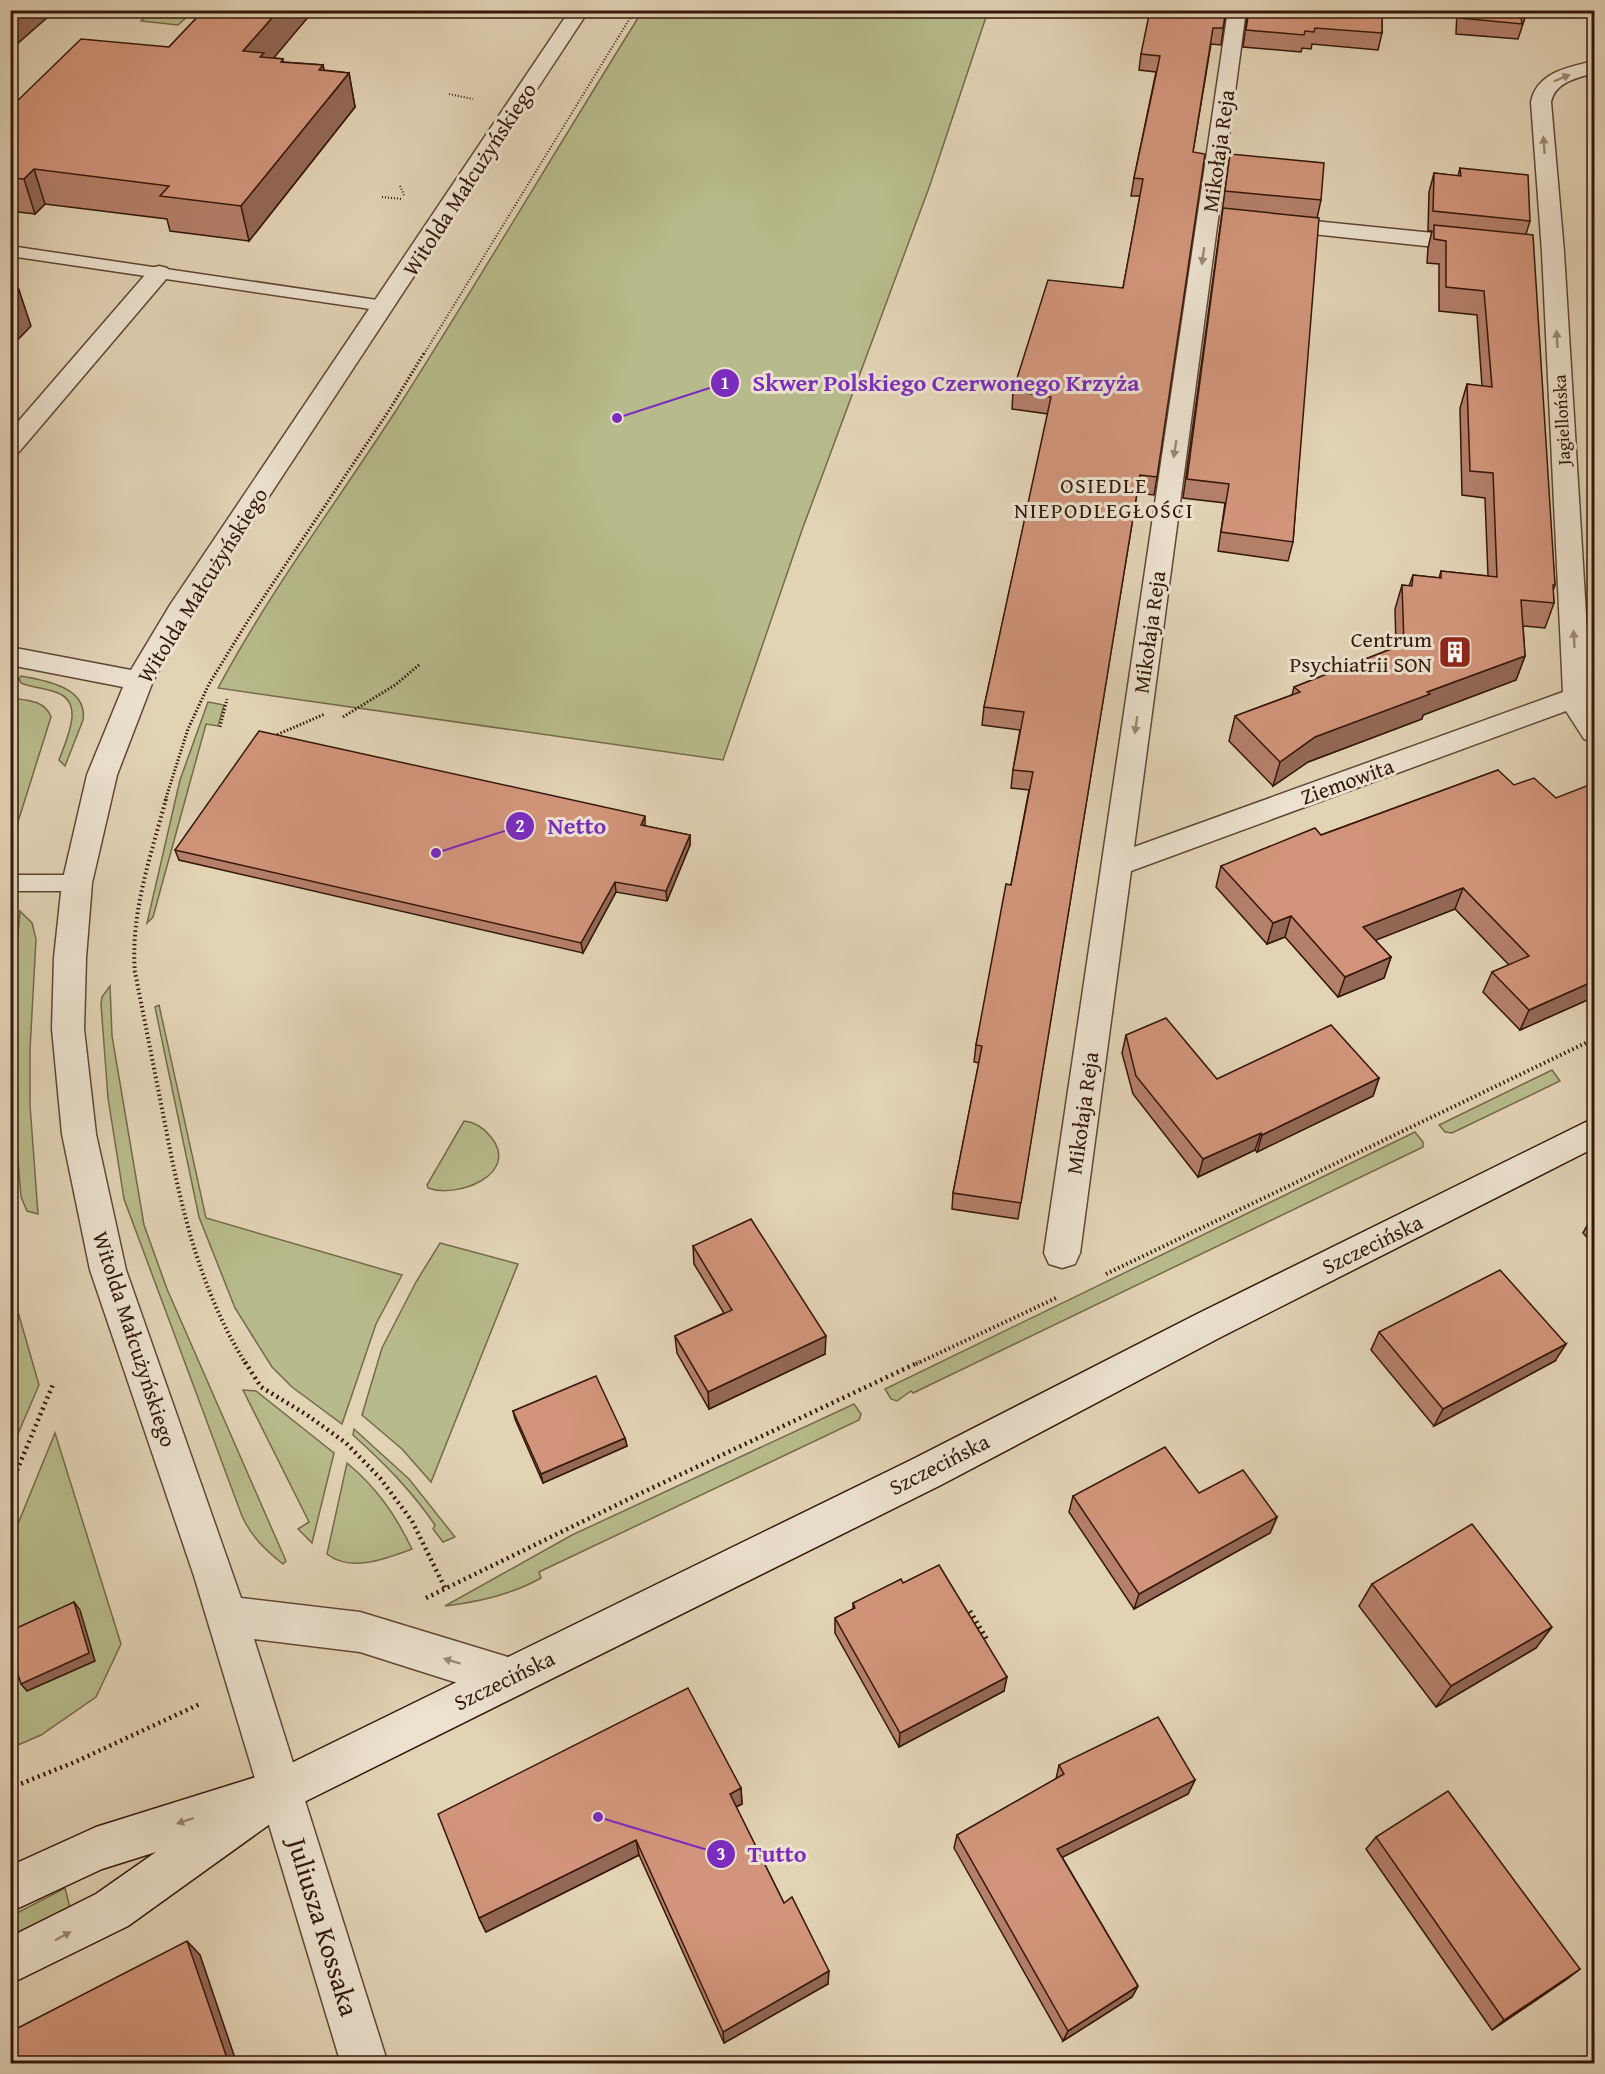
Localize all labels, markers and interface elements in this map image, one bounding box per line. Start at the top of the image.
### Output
one-way arrow [1553,74,1570,83]
street label: Witolda Małcużyńskiego [394,76,544,282]
street label: Mikołaja Reja [1194,87,1243,214]
one-way arrow [1539,135,1549,154]
one-way arrow [1199,246,1208,265]
one-way arrow [1553,330,1562,349]
callout: Skwer Polskiego Czerwonego Krzyża [710,362,1151,404]
text: Skwer Polskiego Czerwonego Krzyża [752,365,1140,400]
text: 1 [720,369,730,396]
street label: Jagiellońska [1546,373,1577,468]
one-way arrow [1171,439,1180,458]
district label: OSIEDLE NIEPODLEGŁOŚCI [1014,469,1194,526]
street label: Witolda Małcużyńskiego [129,481,275,689]
street label: Mikołaja Reja [1125,568,1174,695]
place label: Centrum Psychiatrii SON [1290,623,1432,680]
one-way arrow [1569,629,1578,648]
building icon: Centrum Psychiatrii SON [1437,634,1473,670]
one-way arrow [1132,716,1141,735]
street label: Ziemowita [1296,749,1399,813]
callout: Netto [505,805,618,847]
text: Netto [548,808,607,843]
text: 2 [515,812,525,839]
street label: Mikołaja Reja [1058,1049,1107,1176]
street label: Szczecińska [1316,1206,1428,1282]
street label: Witolda Małcużyńskiego [85,1227,185,1451]
street label: Szczecińska [883,1425,995,1503]
street label: Szczecińska [448,1642,560,1718]
one-way arrow [443,1656,461,1665]
one-way arrow [176,1817,194,1826]
street label: Juliusza Kossaka [277,1830,370,2021]
callout: Tutto [706,1833,819,1875]
text: Tutto [748,1836,807,1871]
text: 3 [716,1840,726,1867]
one-way arrow [55,1931,72,1941]

